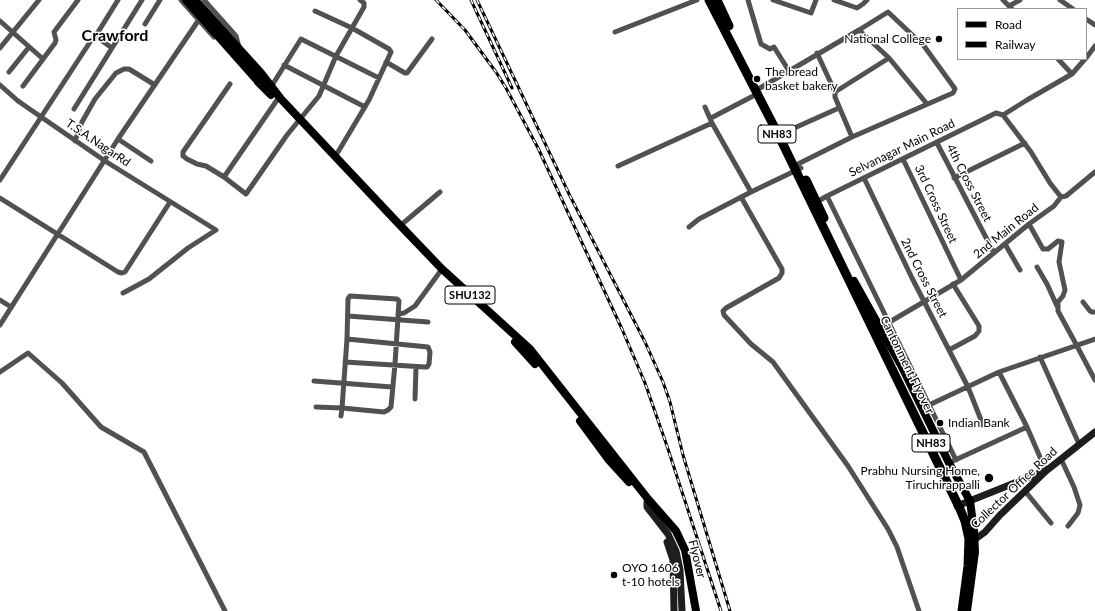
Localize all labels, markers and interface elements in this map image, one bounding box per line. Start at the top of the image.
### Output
legend [957,8,1087,60]
text: Road [995,17,1022,32]
district label: Crawford [82,26,148,46]
place label: National College [844,32,931,46]
marker: National College [934,34,944,44]
text: Railway [995,37,1035,52]
place label: The bread basket bakery [765,65,838,93]
marker: The bread basket bakery [752,74,762,84]
street label: T.S.A.NagarRd [63,116,133,170]
street label: Selvanagar Main Road [847,116,957,180]
road number: NH83 [758,125,796,143]
street label: 4th Cross Street [943,142,995,224]
street label: 3rd Cross Street [912,163,960,245]
street label: 2nd Main Road [971,200,1041,262]
street label: 2nd Cross Street [898,236,950,320]
road number: SHU132 [445,286,495,304]
street label: Cantonment Flyover [877,314,937,416]
place label: Indian Bank [948,416,1010,430]
marker: Indian Bank [935,418,945,428]
road number: NH83 [912,434,950,452]
street label: Collector Office Road [968,444,1060,532]
place label: Prabhu Nursing Home, Tiruchirappalli [861,464,980,492]
marker: Prabhu Nursing Home, Tiruchirappalli [983,472,995,484]
street label: Flyover [685,538,709,580]
place label: OYO 1606 t-10 hotels [622,561,680,589]
marker: OYO 1606 t-10 hotels [609,570,619,580]

